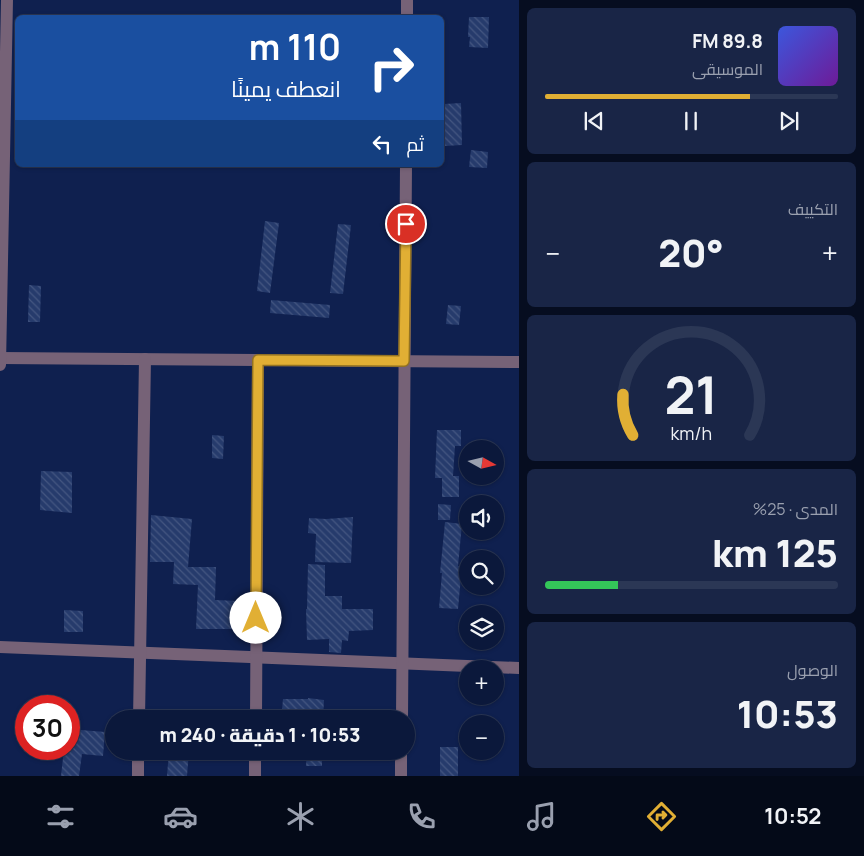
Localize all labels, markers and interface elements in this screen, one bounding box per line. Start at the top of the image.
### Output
text: 110 m [249,23,341,71]
text: 89.8 FM [692,28,763,54]
icon: right [359,35,424,100]
text: الموسيقى [692,58,763,80]
text: انعطف يمينًا [231,74,341,104]
icon: previous [580,107,608,135]
icon: pause [677,107,705,135]
icon: next [775,107,803,135]
icon: left [368,130,396,158]
text: ثم [406,131,424,157]
text: التكييف [788,198,838,220]
pin [385,203,427,245]
icon: arrive [392,210,420,238]
text: 20° [658,226,724,278]
text: − [545,234,560,272]
text: + [822,234,838,272]
text: 21 [665,359,718,430]
text: km/h [671,421,712,445]
north arrow [459,440,504,485]
map controls [459,440,504,760]
button: sound [459,495,504,540]
text: المدى · 25% [753,498,838,520]
text: 125 km [712,526,838,578]
button: search [459,550,504,595]
position arrow [229,591,281,643]
button: layers [459,605,504,650]
text: الوصول [787,659,838,681]
button: + [459,660,504,705]
text: 10:53 [737,687,838,739]
speed limit sign: 30 [15,695,80,760]
button: − [459,715,504,760]
text: 10:53 · 1 دقيقة · 240 m [160,722,360,748]
icon: filters [43,799,78,834]
icon: car [163,799,198,834]
icon: climate [283,799,318,834]
icon: phone [404,799,439,834]
icon: music [524,799,559,834]
icon: directions [644,799,679,834]
text: 10:52 [764,801,821,831]

